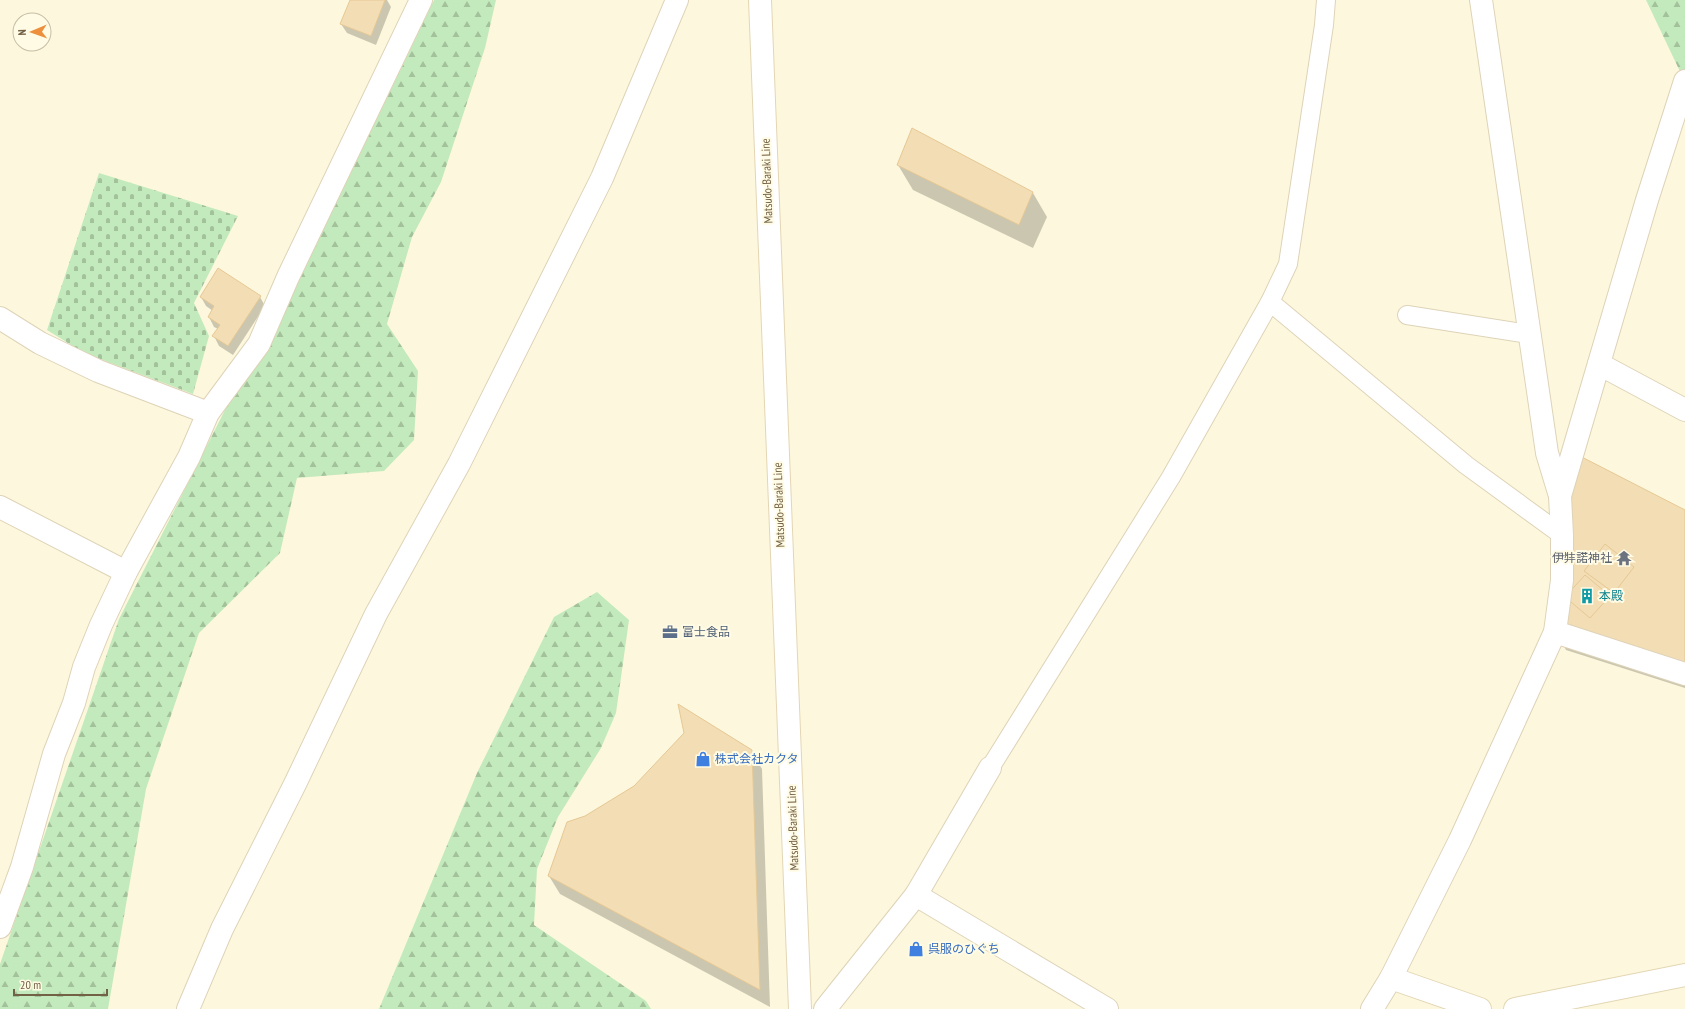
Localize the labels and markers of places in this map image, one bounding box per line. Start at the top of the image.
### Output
temple icon: 伊弉諾神社 [1615,549,1633,567]
place label: 伊弉諾神社 [1552,550,1612,565]
building icon: 本殿 [1578,587,1596,605]
place label: 本殿 [1599,588,1623,603]
office icon: 富士食品 [661,623,679,641]
place label: 富士食品 [682,624,730,639]
shop icon: 株式会社カクタ [694,750,712,768]
place label: 株式会社カクタ [715,751,799,766]
shop icon: 呉服のひぐち [907,940,925,958]
place label: 呉服のひぐち [928,941,1000,956]

